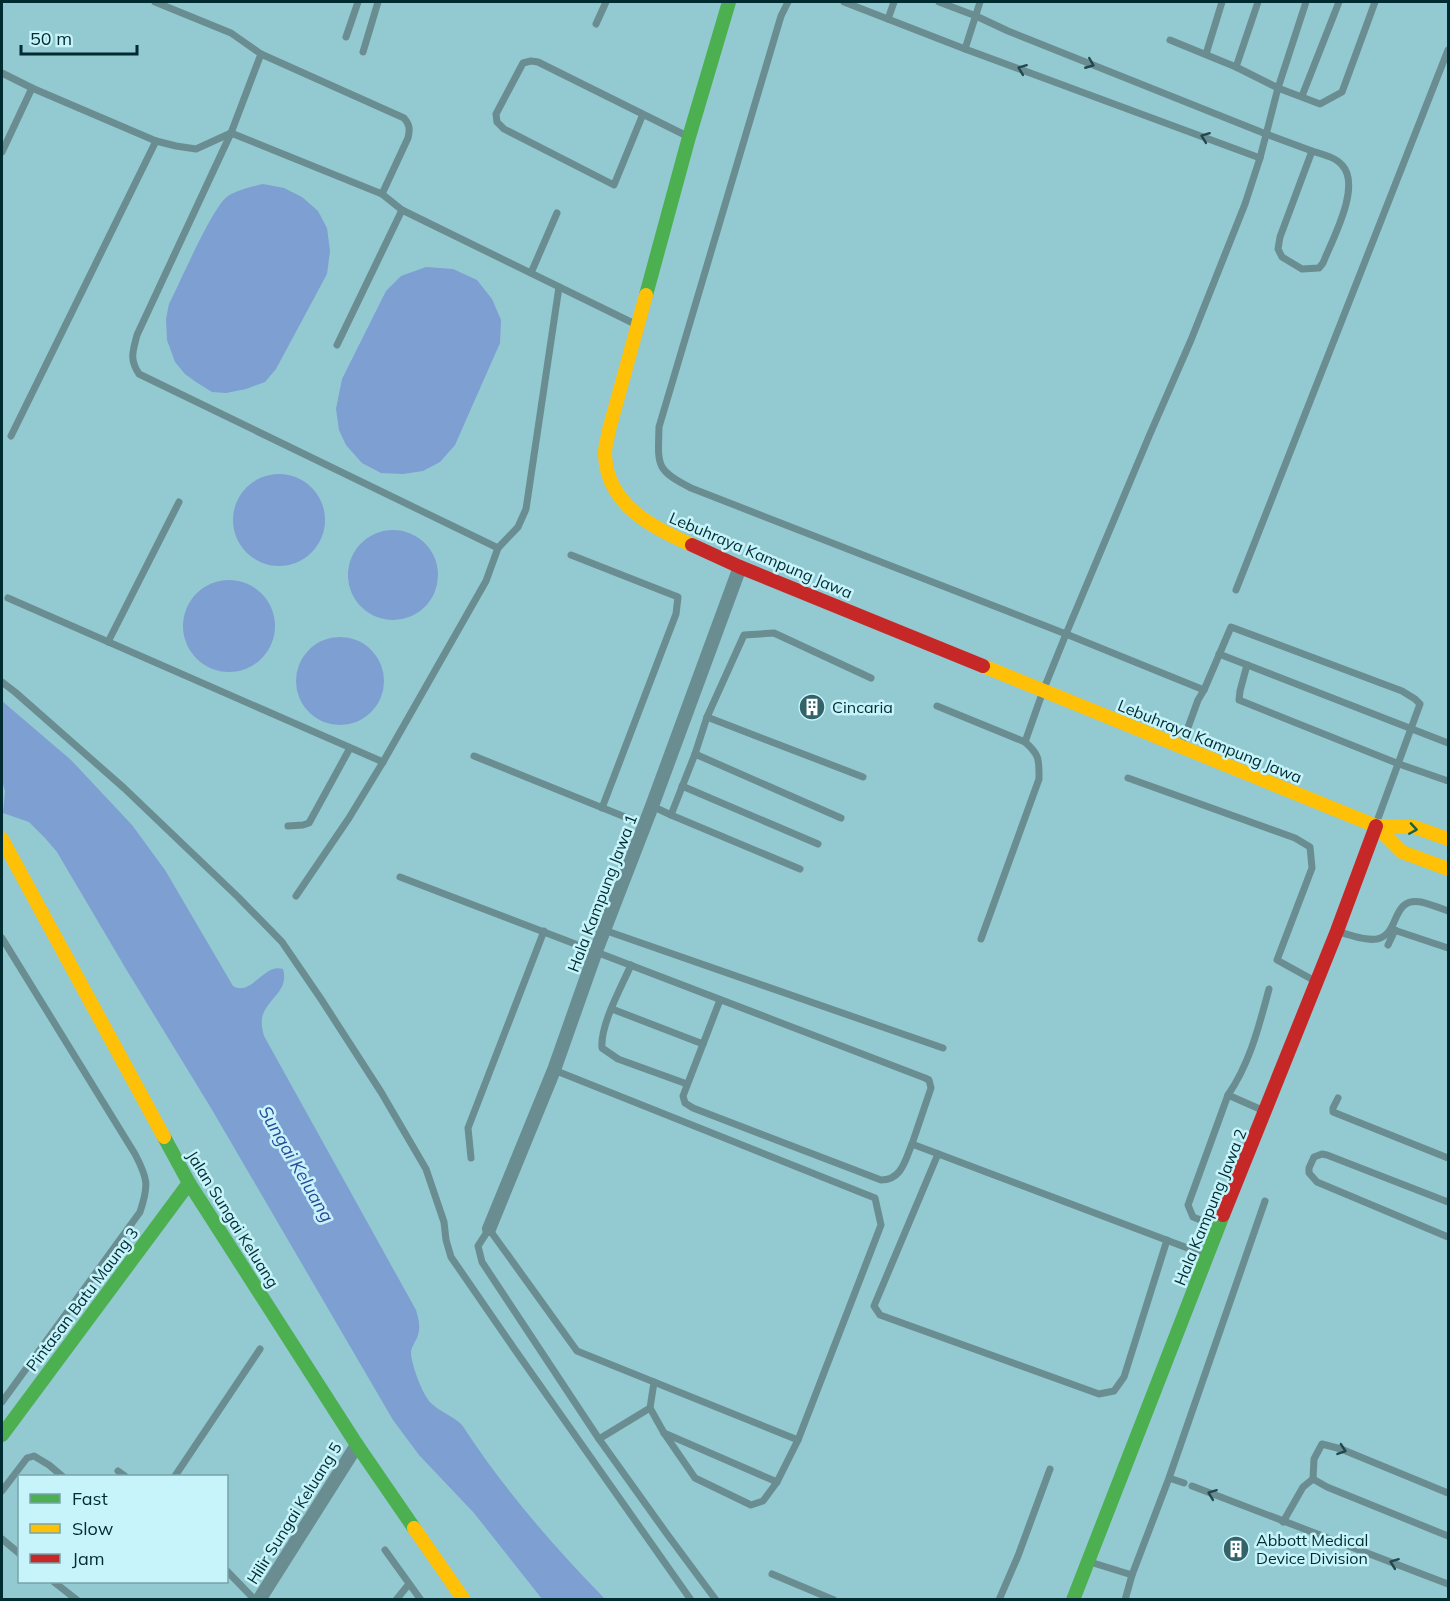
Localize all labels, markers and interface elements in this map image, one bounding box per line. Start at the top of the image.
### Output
scale bar [21,18,136,56]
text: 50 m [30,27,72,50]
one-way arrow [1084,57,1095,69]
one-way arrow [1018,64,1029,76]
one-way arrow [1200,132,1211,145]
street label: Lebuhraya Kampung Jawa [666,507,856,603]
building icon: Cincaria [797,692,827,722]
street label: Lebuhraya Kampung Jawa [1115,695,1305,787]
place label: Cincaria [832,697,893,717]
street label: Hala Kampung Jawa 1 [563,811,641,975]
one-way arrow [1408,822,1417,834]
water label: Sungai Keluang [254,1101,339,1226]
street label: Hala Kampung Jawa 2 [1169,1126,1251,1288]
street label: Jalan Sungai Keluang [183,1147,283,1291]
street label: Pintasan Batu Maung 3 [21,1223,143,1375]
street label: Hilir Sungai Keluang 5 [242,1438,346,1588]
one-way arrow [1336,1442,1347,1455]
legend [18,1475,228,1583]
text: Fast [72,1487,108,1510]
one-way arrow [1207,1489,1218,1501]
text: Slow [72,1517,114,1540]
place label: Abbott Medical Device Division [1256,1530,1368,1568]
building icon: Abbott Medical Device Division [1221,1534,1251,1564]
text: Jam [72,1547,105,1570]
one-way arrow [1389,1558,1400,1571]

